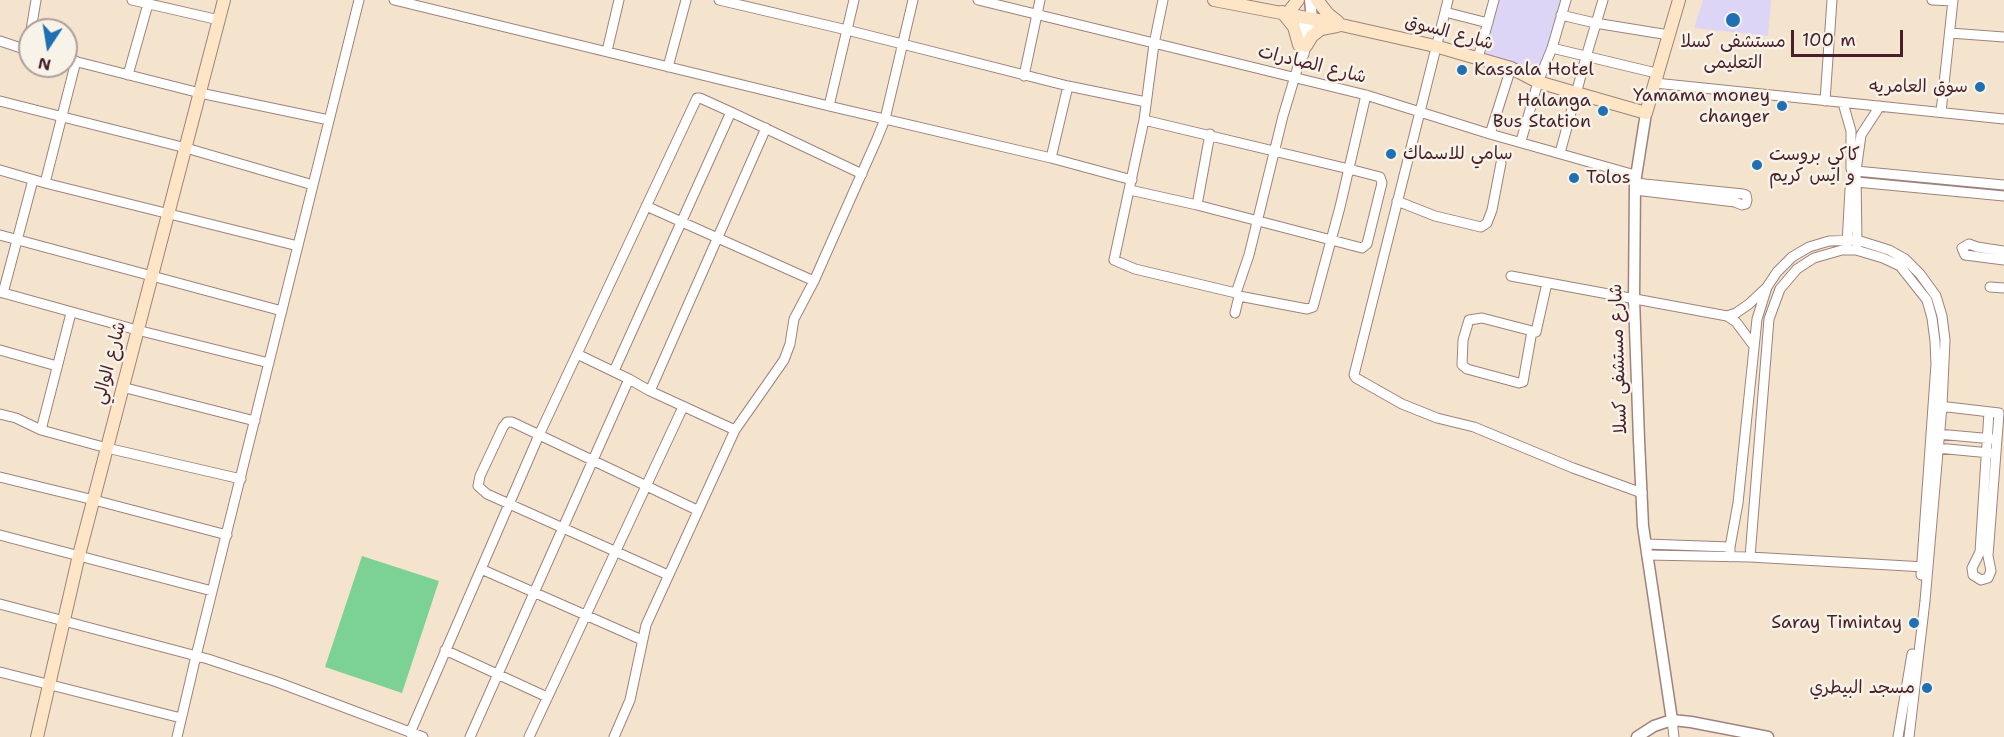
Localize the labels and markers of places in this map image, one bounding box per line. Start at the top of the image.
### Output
marker: مستشفى كسلا التعليمى [1724,11,1742,29]
place label: مستشفى كسلا التعليمى [1680,31,1786,74]
place label: Kassala Hotel [1474,59,1594,81]
marker: Kassala Hotel [1455,63,1469,77]
place label: سوق العامريه [1869,76,1968,98]
marker: سوق العامريه [1973,80,1987,94]
place label: Yamama money changer [1633,85,1770,128]
place label: Halanga Bus Station [1493,90,1591,132]
marker: Yamama money changer [1775,99,1789,113]
marker: Halanga Bus Station [1596,104,1610,118]
place label: سامي للاسماك [1403,143,1513,165]
place label: كاكي بروست و ايس كريم [1769,144,1860,186]
marker: سامي للاسماك [1384,147,1398,161]
marker: كاكي بروست و ايس كريم [1750,158,1764,172]
place label: Tolos [1586,167,1631,189]
marker: Tolos [1567,171,1581,185]
place label: Saray Timintay [1771,612,1902,634]
marker: Saray Timintay [1907,616,1921,630]
place label: مسجد البيطري [1809,677,1915,699]
marker: مسجد البيطري [1920,681,1934,695]

